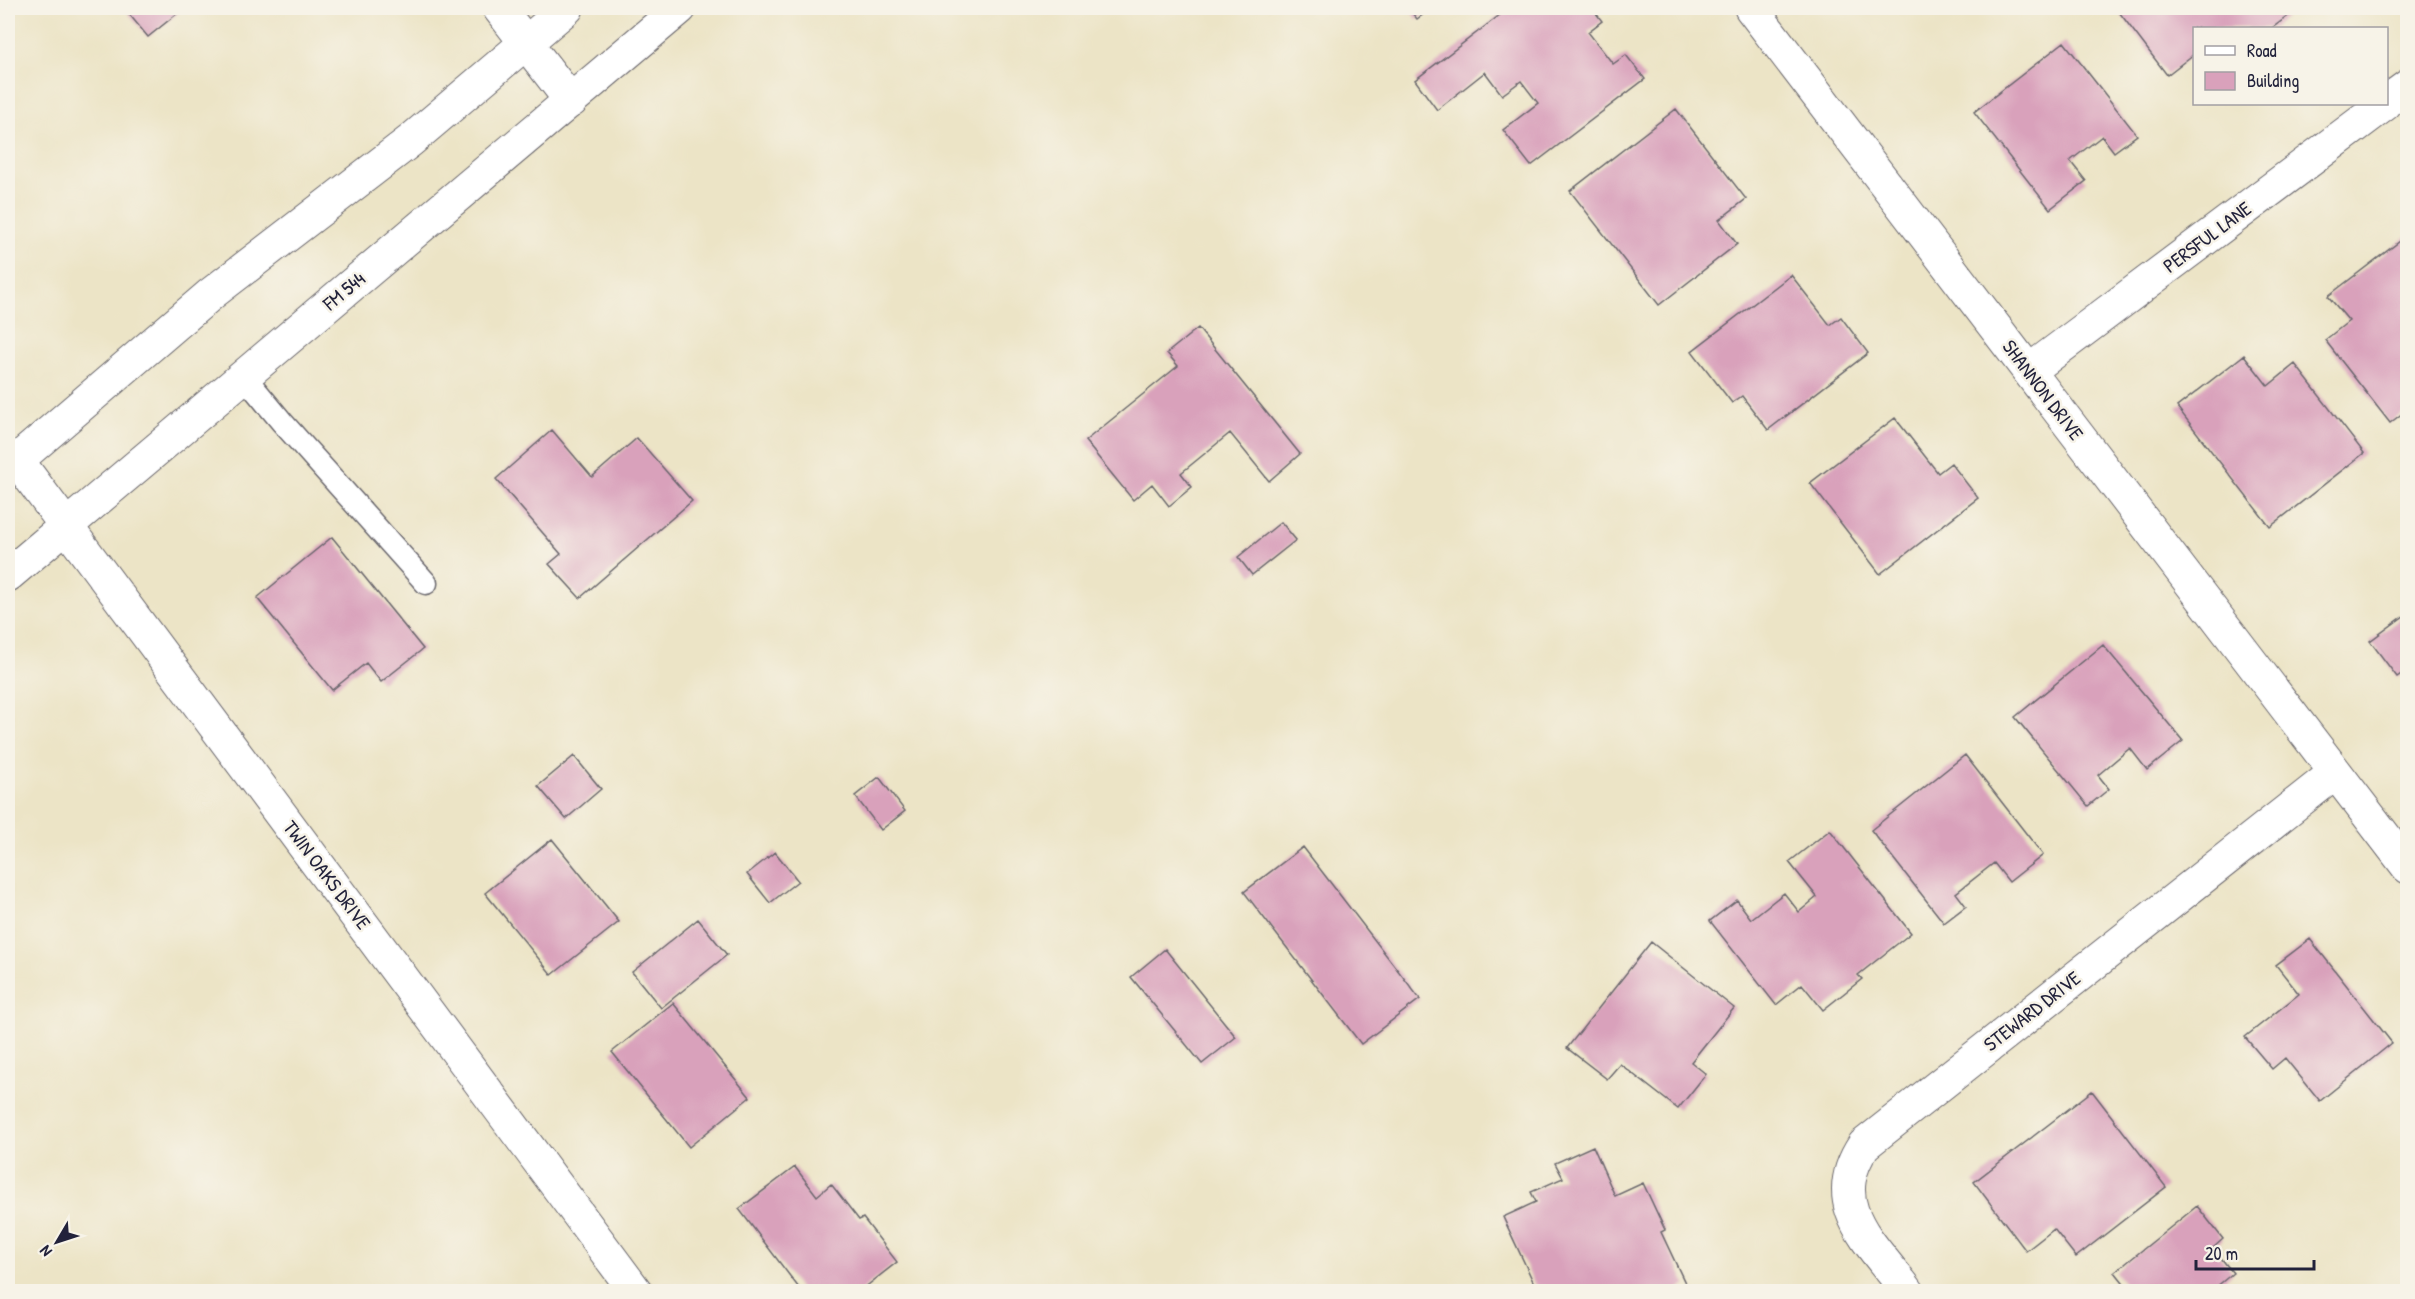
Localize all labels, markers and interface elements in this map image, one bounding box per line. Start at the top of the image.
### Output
legend [2193,27,2388,105]
text: Road [2247,38,2277,63]
text: Building [2247,68,2299,93]
street label: PERSFUL LANE [2157,194,2256,279]
street label: FM 544 [316,265,371,317]
street label: SHANNON DRIVE [1997,334,2090,446]
street label: TWIN OAKS DRIVE [277,815,377,935]
street label: STEWARD DRIVE [1978,964,2086,1057]
north arrow [27,1212,87,1272]
scale bar [2196,1233,2314,1271]
text: N [34,1241,57,1262]
text: 20 m [2205,1241,2238,1266]

